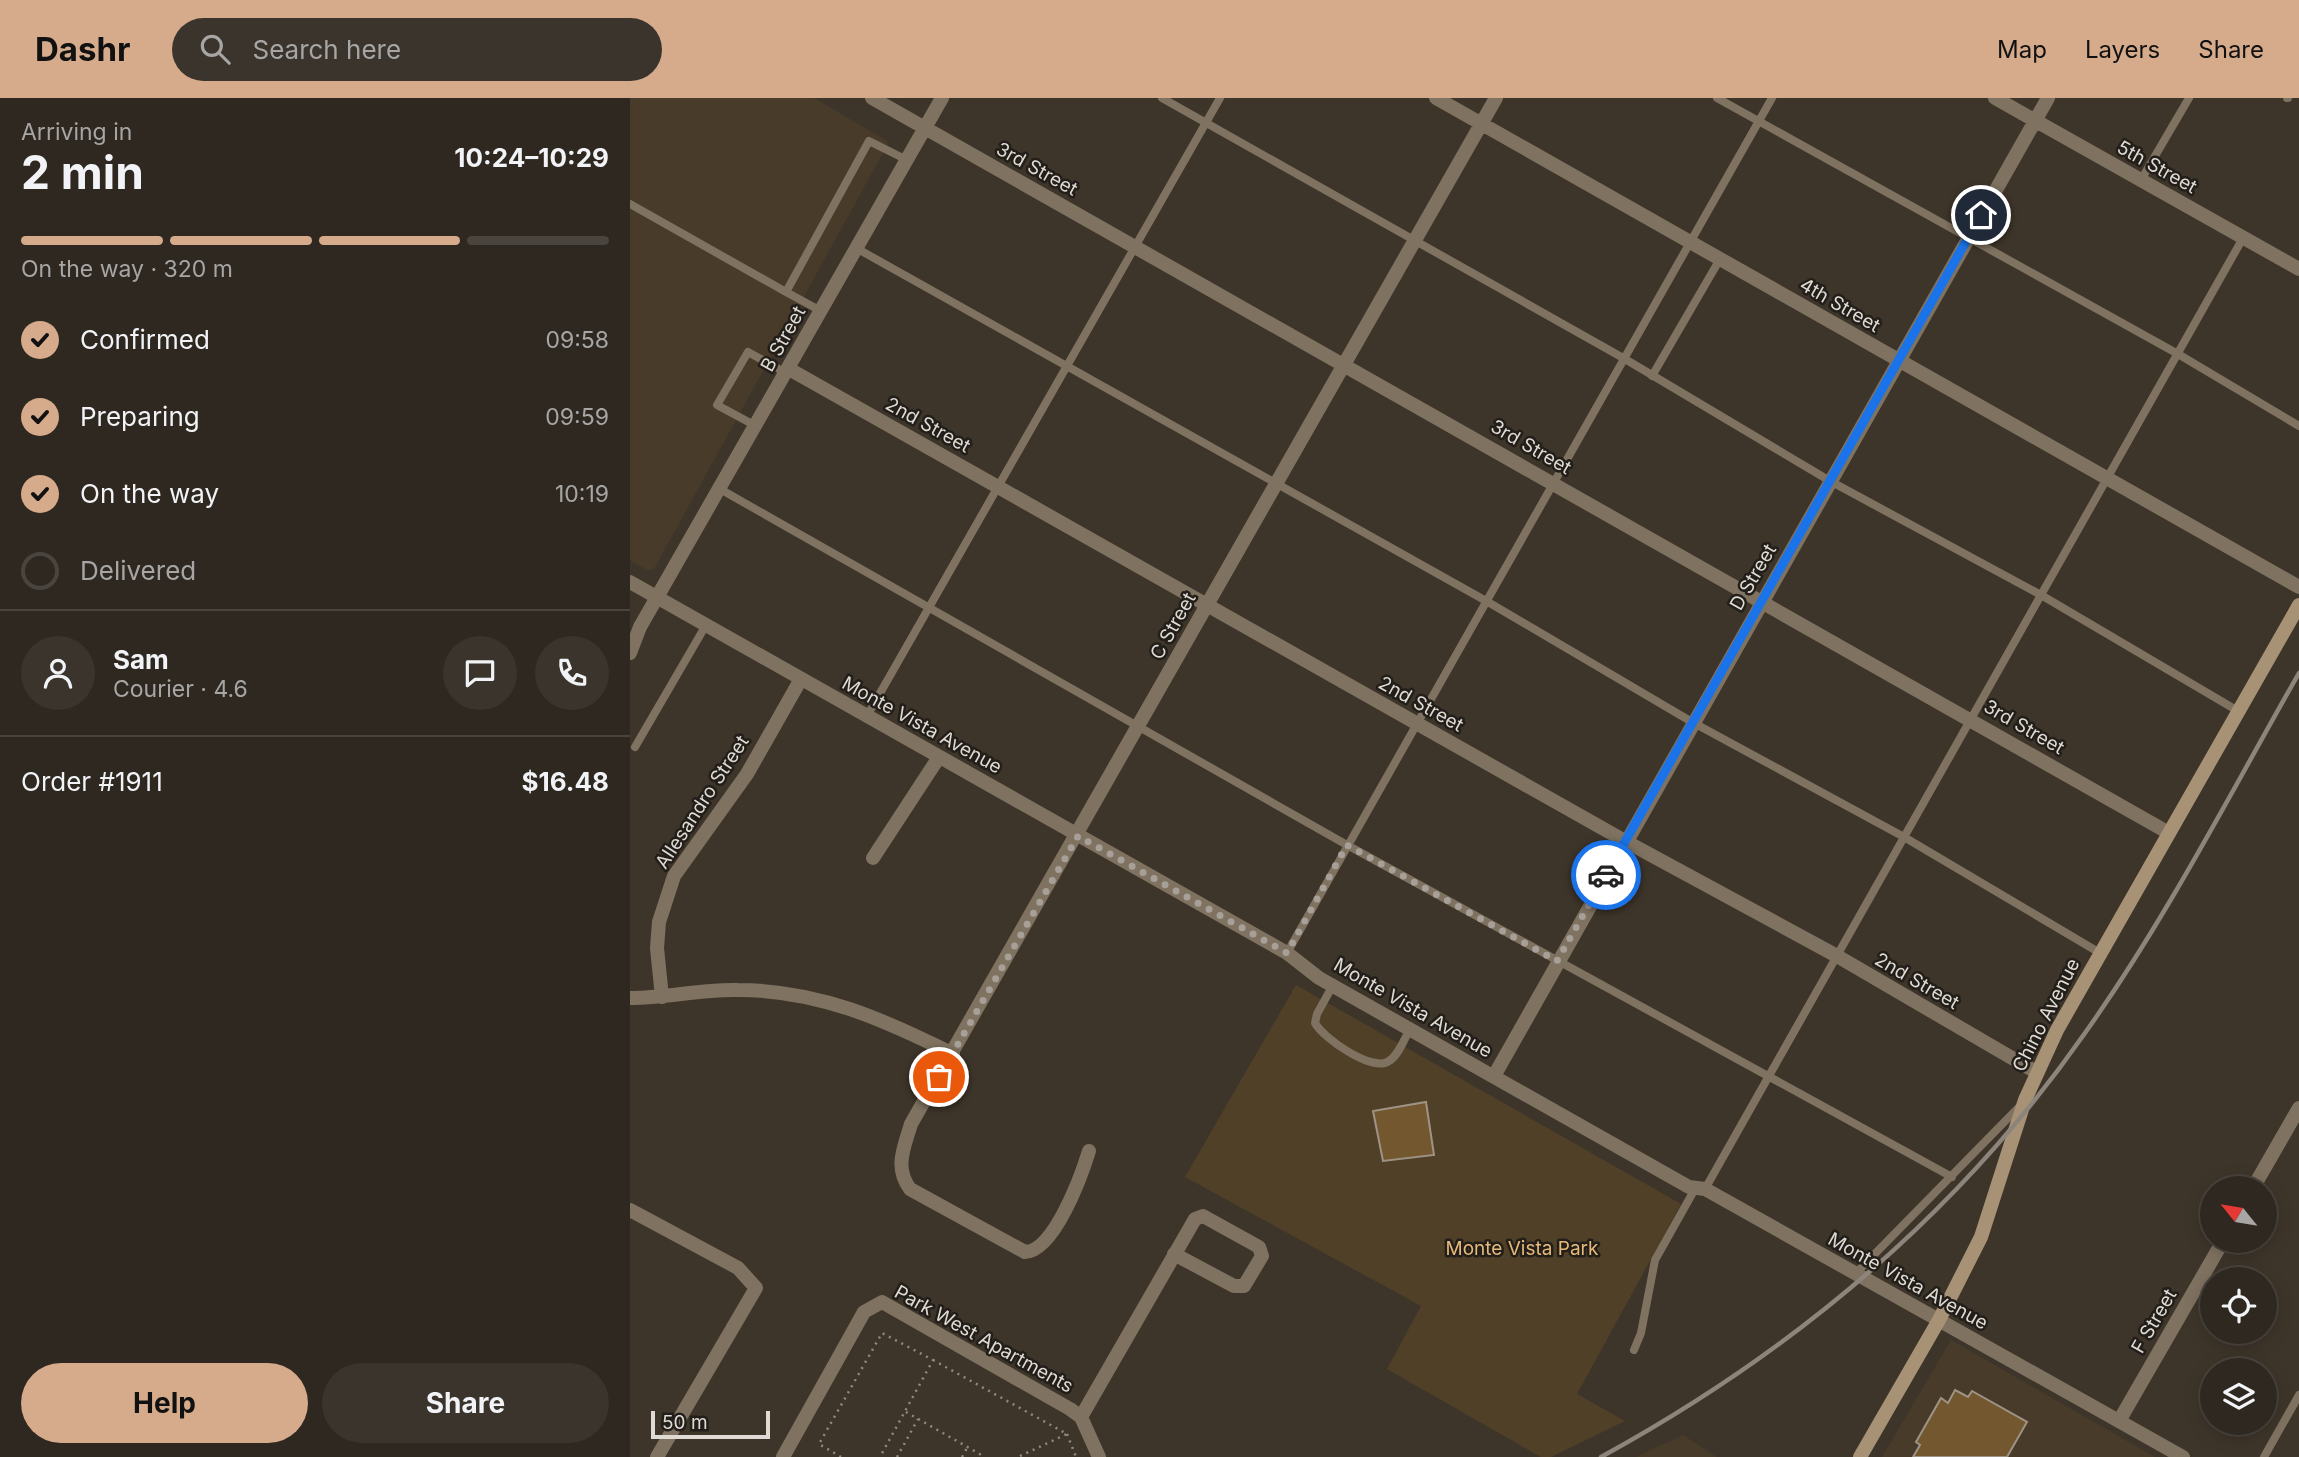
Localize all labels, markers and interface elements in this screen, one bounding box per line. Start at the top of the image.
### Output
search box [172,18,662,81]
text: Dashr [35,29,130,69]
icon: search [196,30,234,68]
text: Search here [252,34,401,65]
text: Map [1997,35,2047,64]
text: Layers [2085,35,2160,64]
text: Share [2198,35,2264,64]
text: Arriving in [21,118,132,146]
street label: 5th Street [2113,136,2201,198]
street label: 3rd Street [992,137,1082,201]
text: 10:24–10:29 [454,142,609,173]
text: 2 min [21,144,144,200]
pin [1951,185,2011,245]
icon: home [1962,196,2000,234]
text: On the way · 320 m [21,255,233,283]
street label: 4th Street [1796,273,1884,337]
street label: B Street [756,302,810,376]
icon: check [21,321,59,359]
text: Confirmed [80,324,210,355]
text: 09:58 [545,326,609,354]
street label: 2nd Street [882,392,974,458]
icon: check [21,398,59,436]
text: Preparing [80,401,200,432]
text: 09:59 [545,403,609,431]
street label: 3rd Street [1487,415,1575,479]
icon: check [21,475,59,513]
text: On the way [80,478,219,509]
text: 10:19 [555,480,609,508]
street label: D Street [1725,540,1781,614]
text: Delivered [80,555,196,586]
street label: C Street [1145,589,1201,663]
button: person [21,636,95,710]
button: chat [443,636,517,710]
button: phone [535,636,609,710]
text: Sam [113,644,169,675]
street label: 2nd Street [1375,671,1467,737]
street label: Monte Vista Avenue [838,672,1006,778]
text: Courier · 4.6 [113,675,248,703]
street label: 3rd Street [1980,695,2068,759]
street label: Allesandro Street [650,731,754,873]
text: Order #1911 [21,766,163,797]
text: $16.48 [521,766,609,797]
courier [1571,840,1641,910]
icon: car [1587,856,1625,894]
street label: 2nd Street [1871,948,1963,1014]
street label: Monte Vista Avenue [1330,953,1496,1063]
street label: Chino Avenue [2008,954,2084,1076]
pin [909,1047,969,1107]
icon: bag [920,1058,958,1096]
north arrow [2200,1176,2277,1253]
map controls [2200,1176,2277,1435]
street label: Monte Vista Avenue [1824,1228,1992,1334]
park label: Monte Vista Park [1446,1237,1599,1260]
button: locate [2200,1267,2277,1344]
street label: Park West Apartments [891,1280,1077,1398]
street label: F Street [2126,1285,2182,1357]
button: layers [2200,1358,2277,1435]
button: Help [21,1363,308,1443]
button: Share [322,1363,609,1443]
scale bar [651,1408,770,1440]
text: 50 m [662,1411,708,1434]

